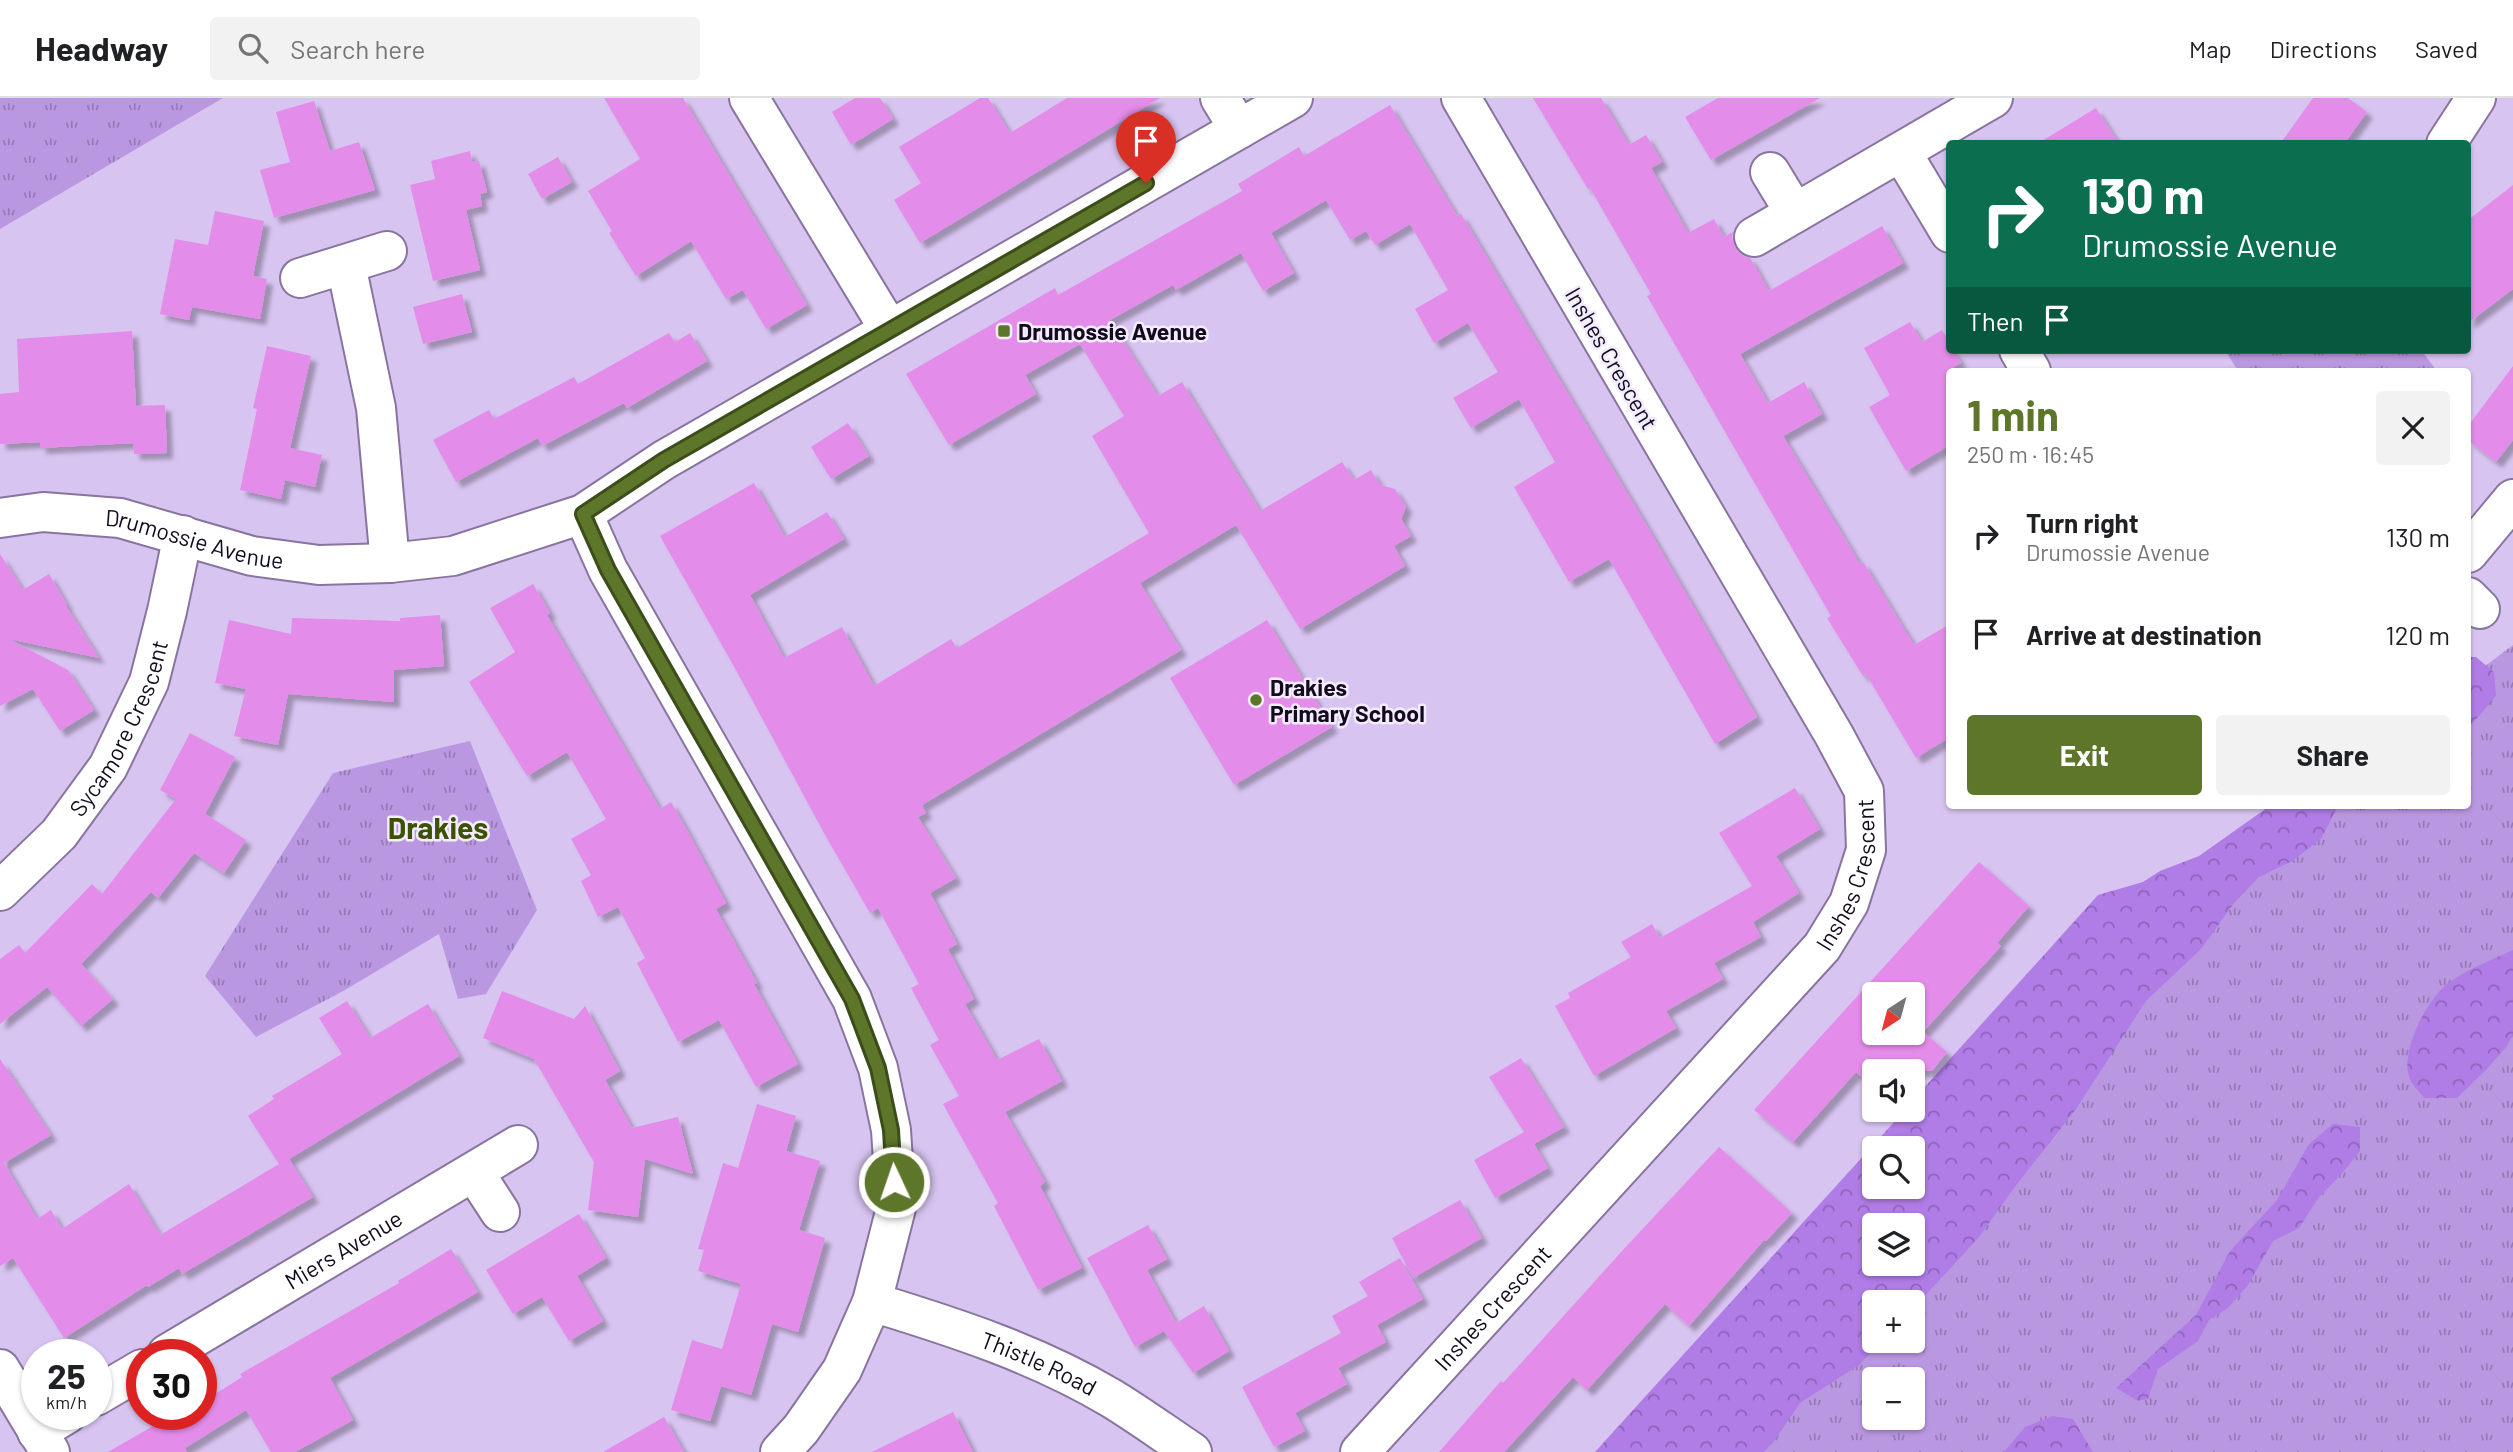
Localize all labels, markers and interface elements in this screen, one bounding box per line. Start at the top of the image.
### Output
search box [210,17,700,80]
text: Headway [35,28,168,68]
icon: search [234,29,272,67]
text: Search here [290,33,425,64]
text: Map [2189,34,2232,63]
text: Directions [2270,34,2377,63]
text: Saved [2415,34,2478,63]
pin [1116,111,1176,183]
icon: arrive [1127,122,1165,160]
text: 130 m [2082,165,2204,224]
icon: right [1967,168,2058,259]
text: Drumossie Avenue [2082,225,2338,263]
street label: Inshes Crescent [1560,282,1664,434]
icon: arrive [2038,301,2076,339]
text: Then [1967,305,2024,336]
place label: Drumossie Avenue [1018,317,1207,345]
marker: Drumossie Avenue [996,323,1012,339]
text: 1 min [1967,389,2059,439]
button: close [2376,391,2450,465]
text: 250 m · 16:45 [1967,440,2094,468]
street label: Drumossie Avenue [104,503,286,574]
text: Turn right [2026,507,2139,538]
icon: right [1967,517,2005,555]
text: 130 m [2386,521,2450,552]
text: Drumossie Avenue [2026,538,2210,566]
icon: arrive [1967,615,2005,653]
text: Arrive at destination [2026,619,2262,650]
text: 120 m [2386,619,2450,650]
street label: Sycamore Crescent [63,637,173,821]
place label: Drakies Primary School [1270,673,1425,727]
marker: Drakies Primary School [1248,692,1264,708]
button: Exit [1967,715,2202,795]
button: Share [2216,715,2450,795]
street label: Inshes Crescent [1809,798,1880,955]
district label: Drakies [388,809,488,845]
north arrow [1862,982,1925,1045]
map controls [1862,982,1925,1430]
button: sound [1862,1059,1925,1122]
button: search [1862,1136,1925,1199]
position arrow [857,1145,931,1219]
street label: Miers Avenue [279,1203,407,1295]
button: layers [1862,1213,1925,1276]
street label: Inshes Crescent [1428,1239,1557,1376]
button: + [1862,1290,1925,1353]
street label: Thistle Road [977,1325,1102,1401]
speed limit sign: 30 [126,1339,217,1430]
text: 25 [47,1354,86,1396]
button: − [1862,1367,1925,1430]
text: km/h [46,1391,87,1413]

